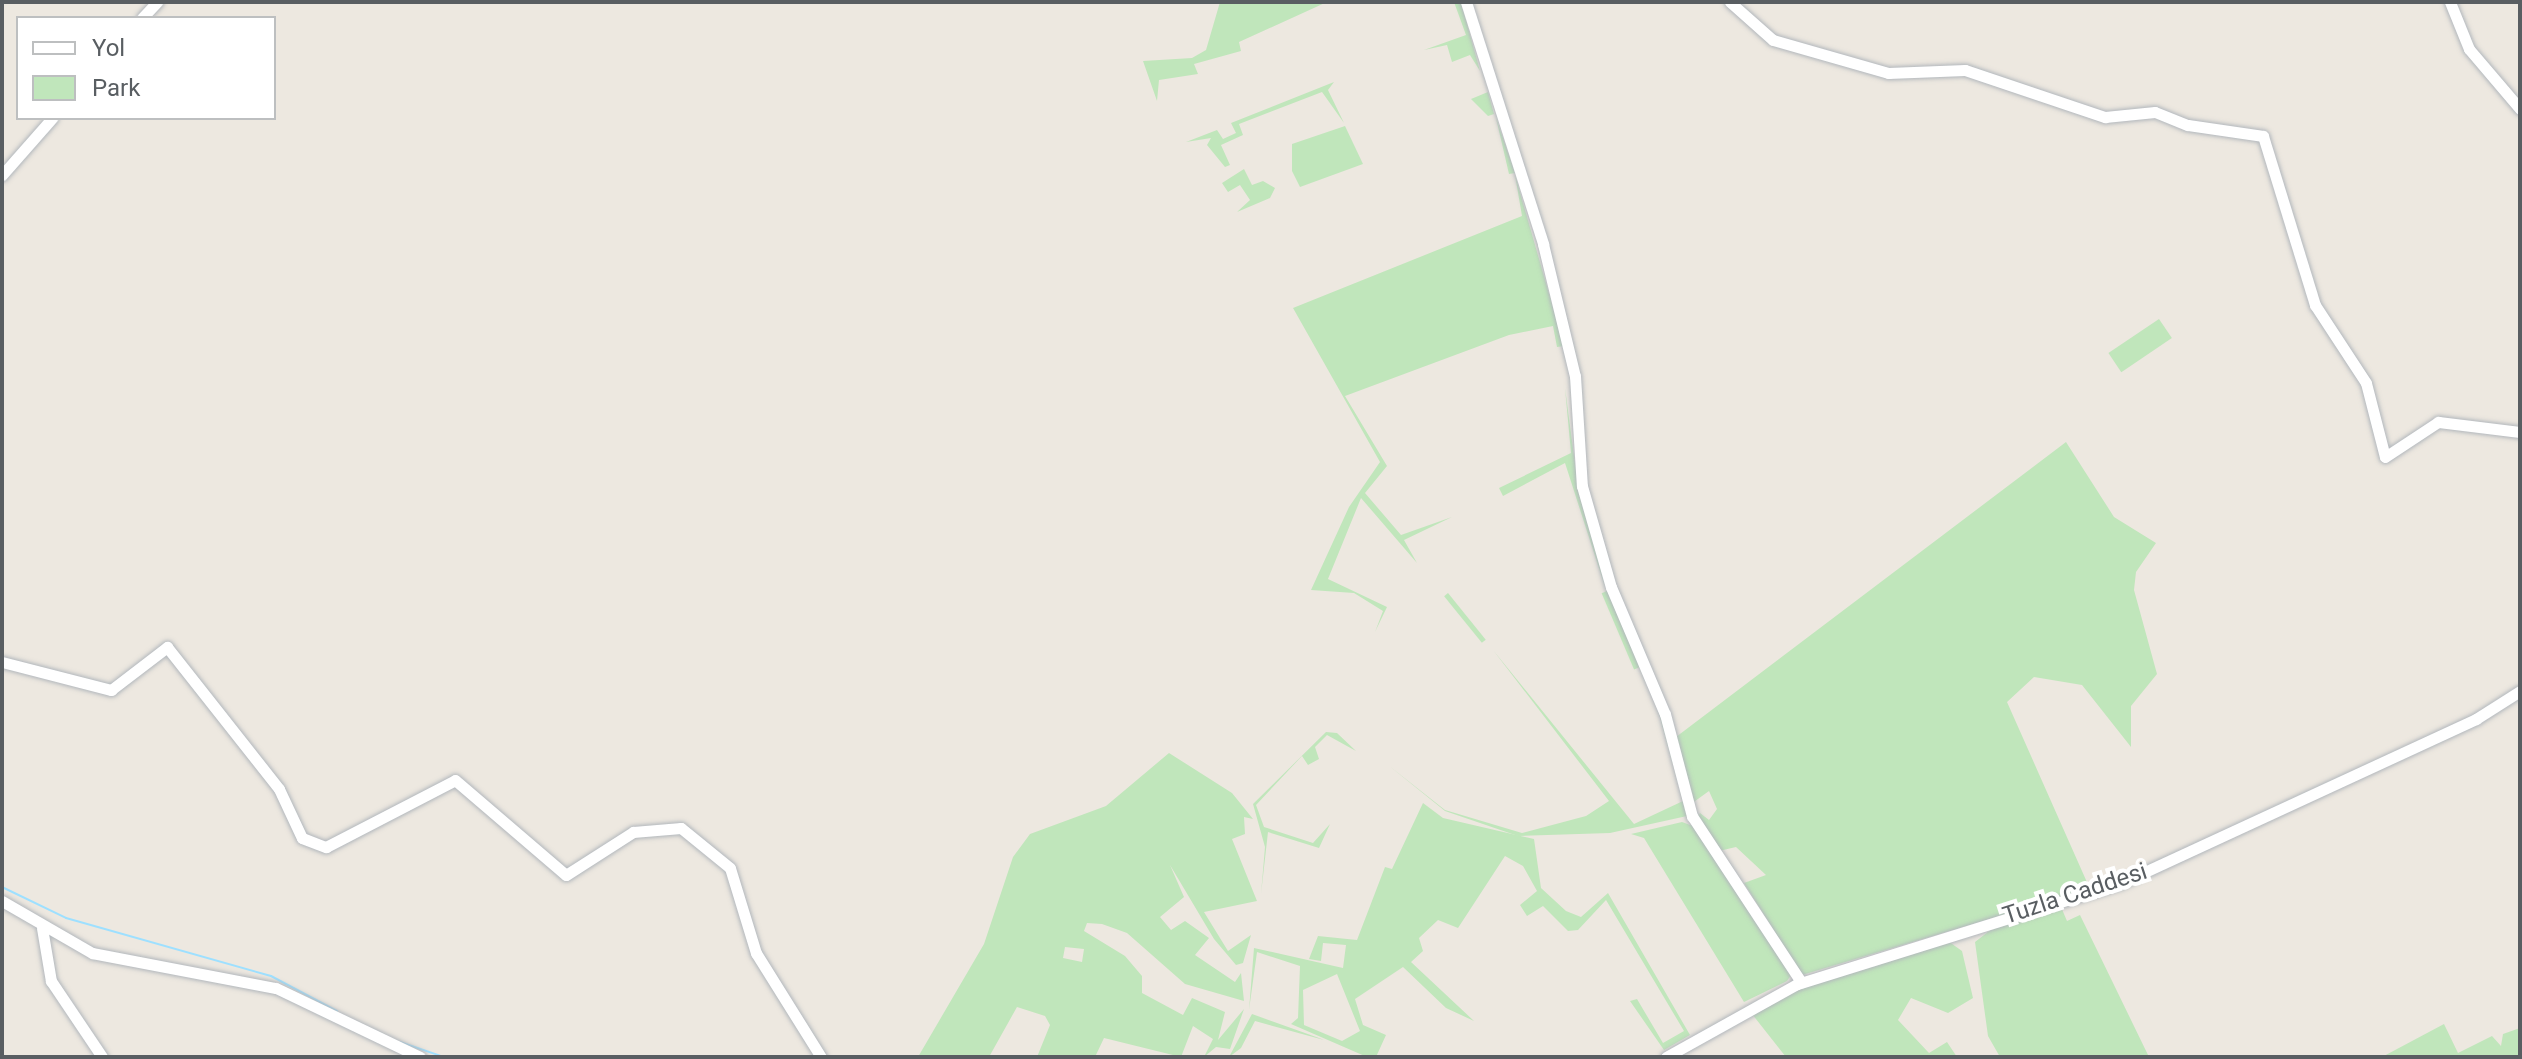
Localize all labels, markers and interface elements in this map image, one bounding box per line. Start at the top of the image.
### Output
legend [16,16,276,120]
text: Yol [92,34,125,62]
text: Park [92,74,140,102]
street label: Tuzla Caddesi [1999,857,2151,931]

